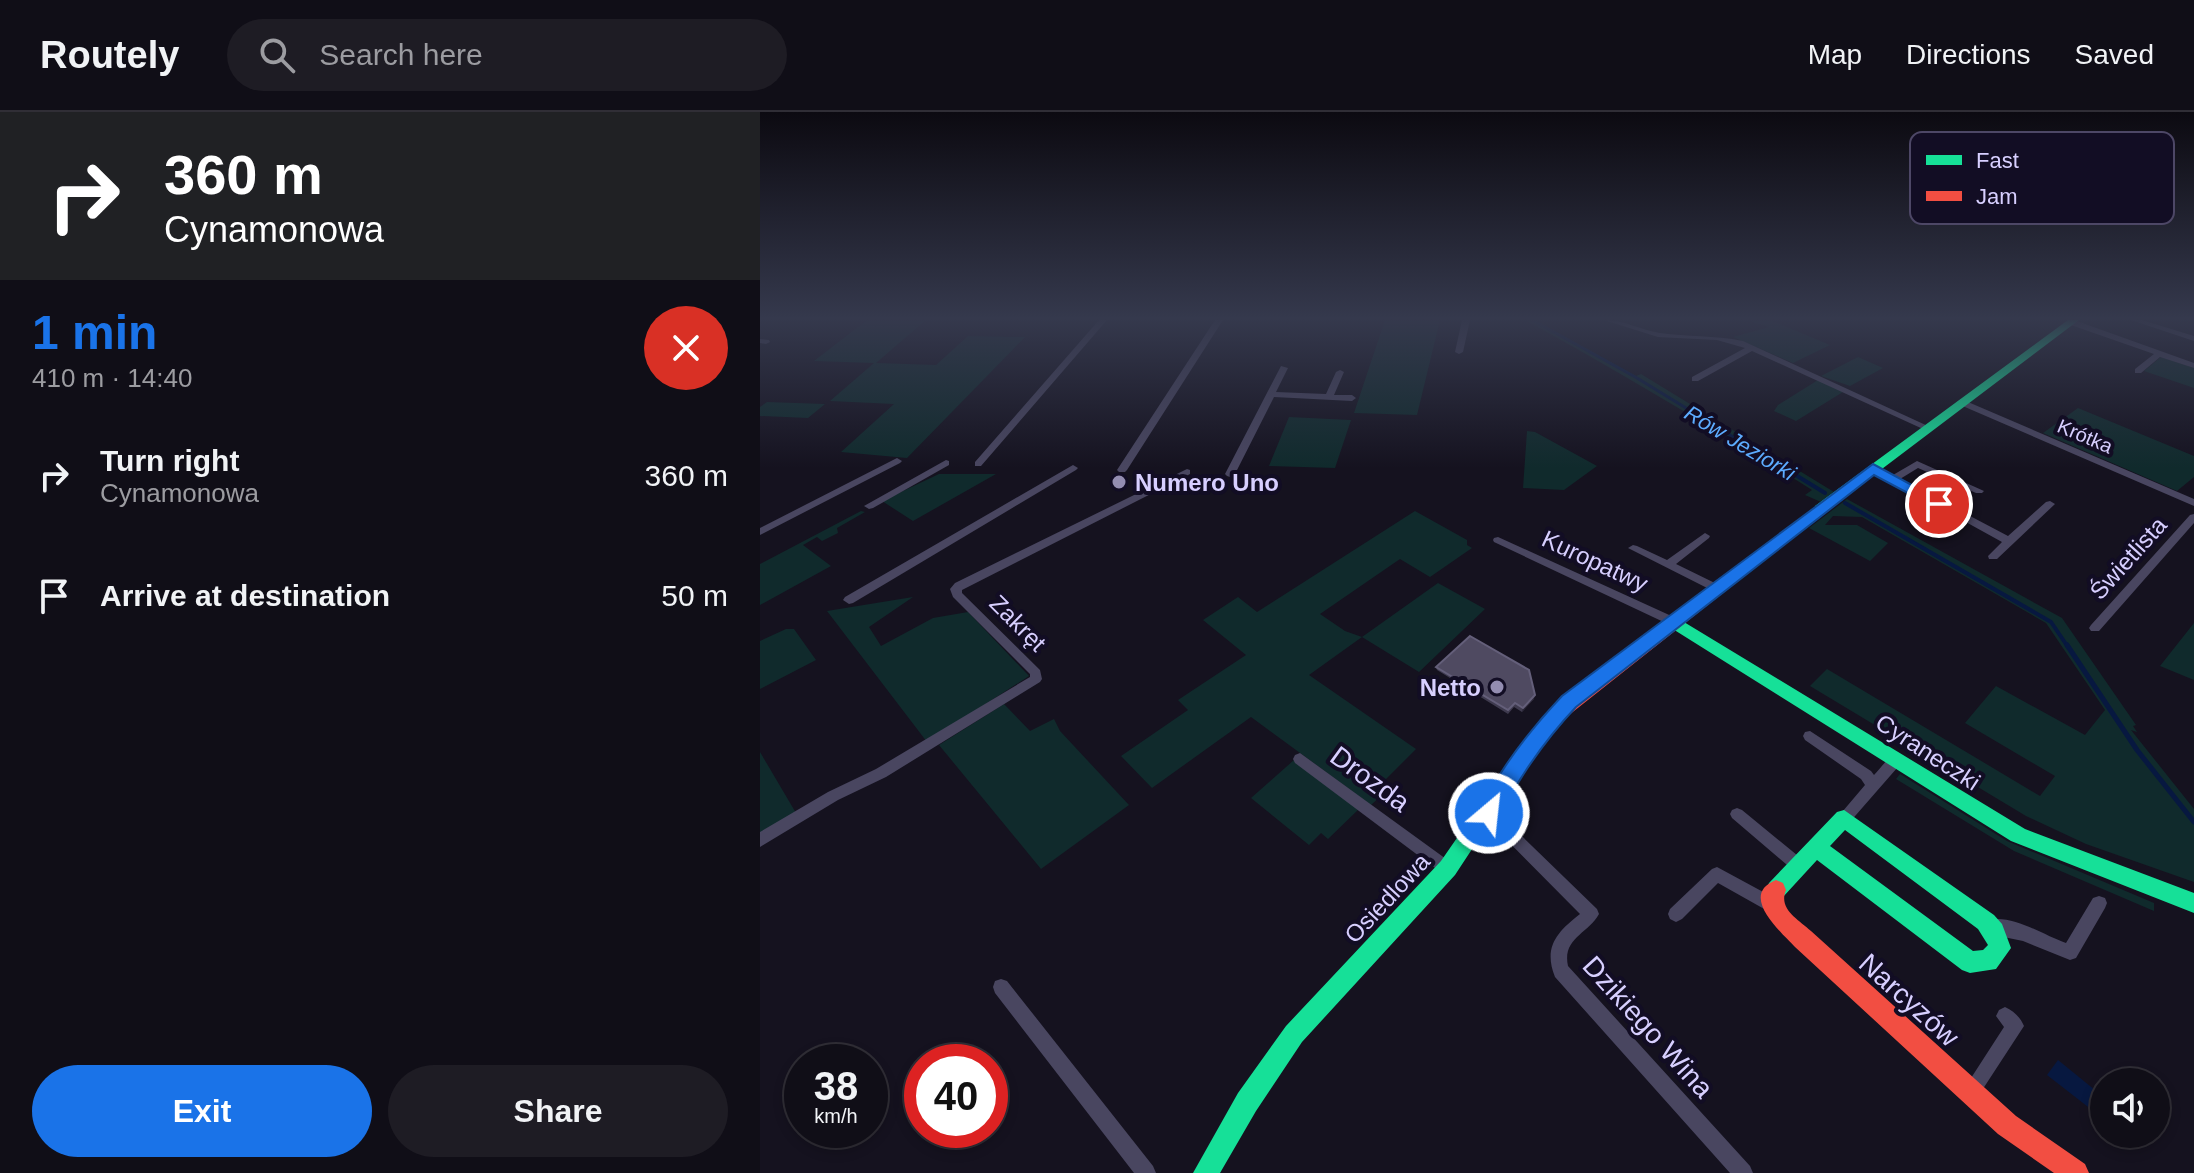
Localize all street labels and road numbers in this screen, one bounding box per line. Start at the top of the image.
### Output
street label: Krótka [2054,415,2117,458]
street label: Świetlista [2084,511,2172,605]
street label: Kuropatwy [1538,525,1652,597]
street label: Zakręt [984,589,1052,657]
street label: Cyraneczki [1871,708,1985,796]
street label: Drozda [1324,740,1416,818]
street label: Osiedlowa [1339,847,1436,948]
street label: Narcyzów [1853,947,1966,1053]
street label: Dzikiego Wina [1577,950,1720,1104]

